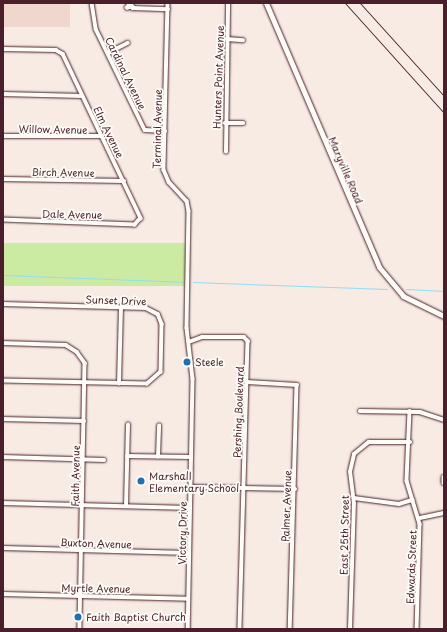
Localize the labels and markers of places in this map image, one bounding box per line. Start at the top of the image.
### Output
place label: Steele [195,356,224,368]
marker: Steele [182,357,192,367]
place label: Marshall Elementary School [149,469,239,492]
marker: Marshall Elementary School [136,476,146,486]
place label: Faith Baptist Church [86,611,187,623]
marker: Faith Baptist Church [73,612,83,622]

